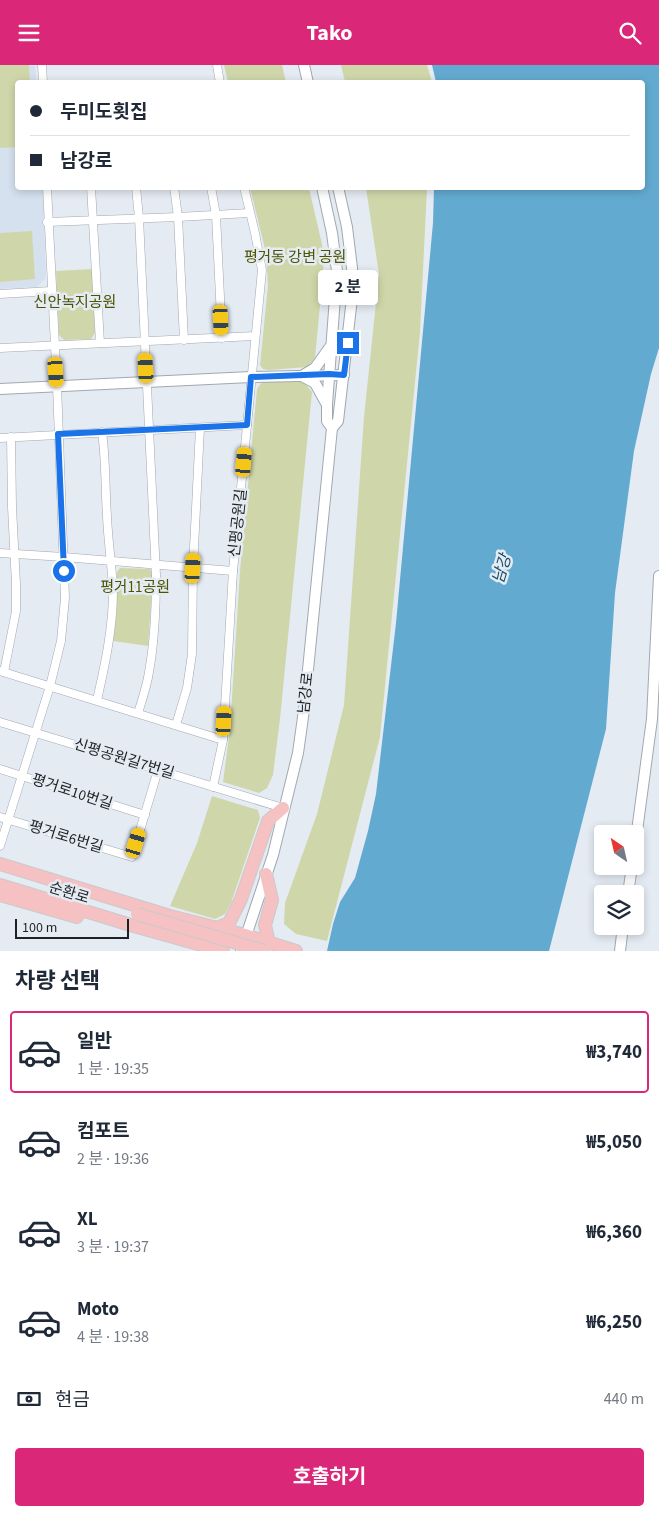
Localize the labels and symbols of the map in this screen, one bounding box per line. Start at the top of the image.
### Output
park label: 평거동 강변 공원 [244,247,346,268]
callout: 2 분 [318,271,378,305]
park label: 신안녹지공원 [34,292,116,313]
car [212,305,229,335]
route end [337,332,359,354]
car [137,353,154,383]
car [47,357,64,387]
car [235,446,252,478]
street label: 신평공원길 [224,488,252,558]
water label: 남강 [487,550,517,586]
car [184,553,201,583]
route start [53,560,75,582]
park label: 평거11공원 [100,577,170,598]
street label: 남강로 [293,671,319,715]
car [215,706,232,736]
street label: 신평공원길7번길 [71,734,177,784]
street label: 평거로10번길 [29,769,115,815]
street label: 평거로6번길 [26,816,106,858]
north arrow [594,825,644,875]
car [124,826,147,860]
street label: 순환로 [46,877,92,909]
scale bar [15,916,129,939]

